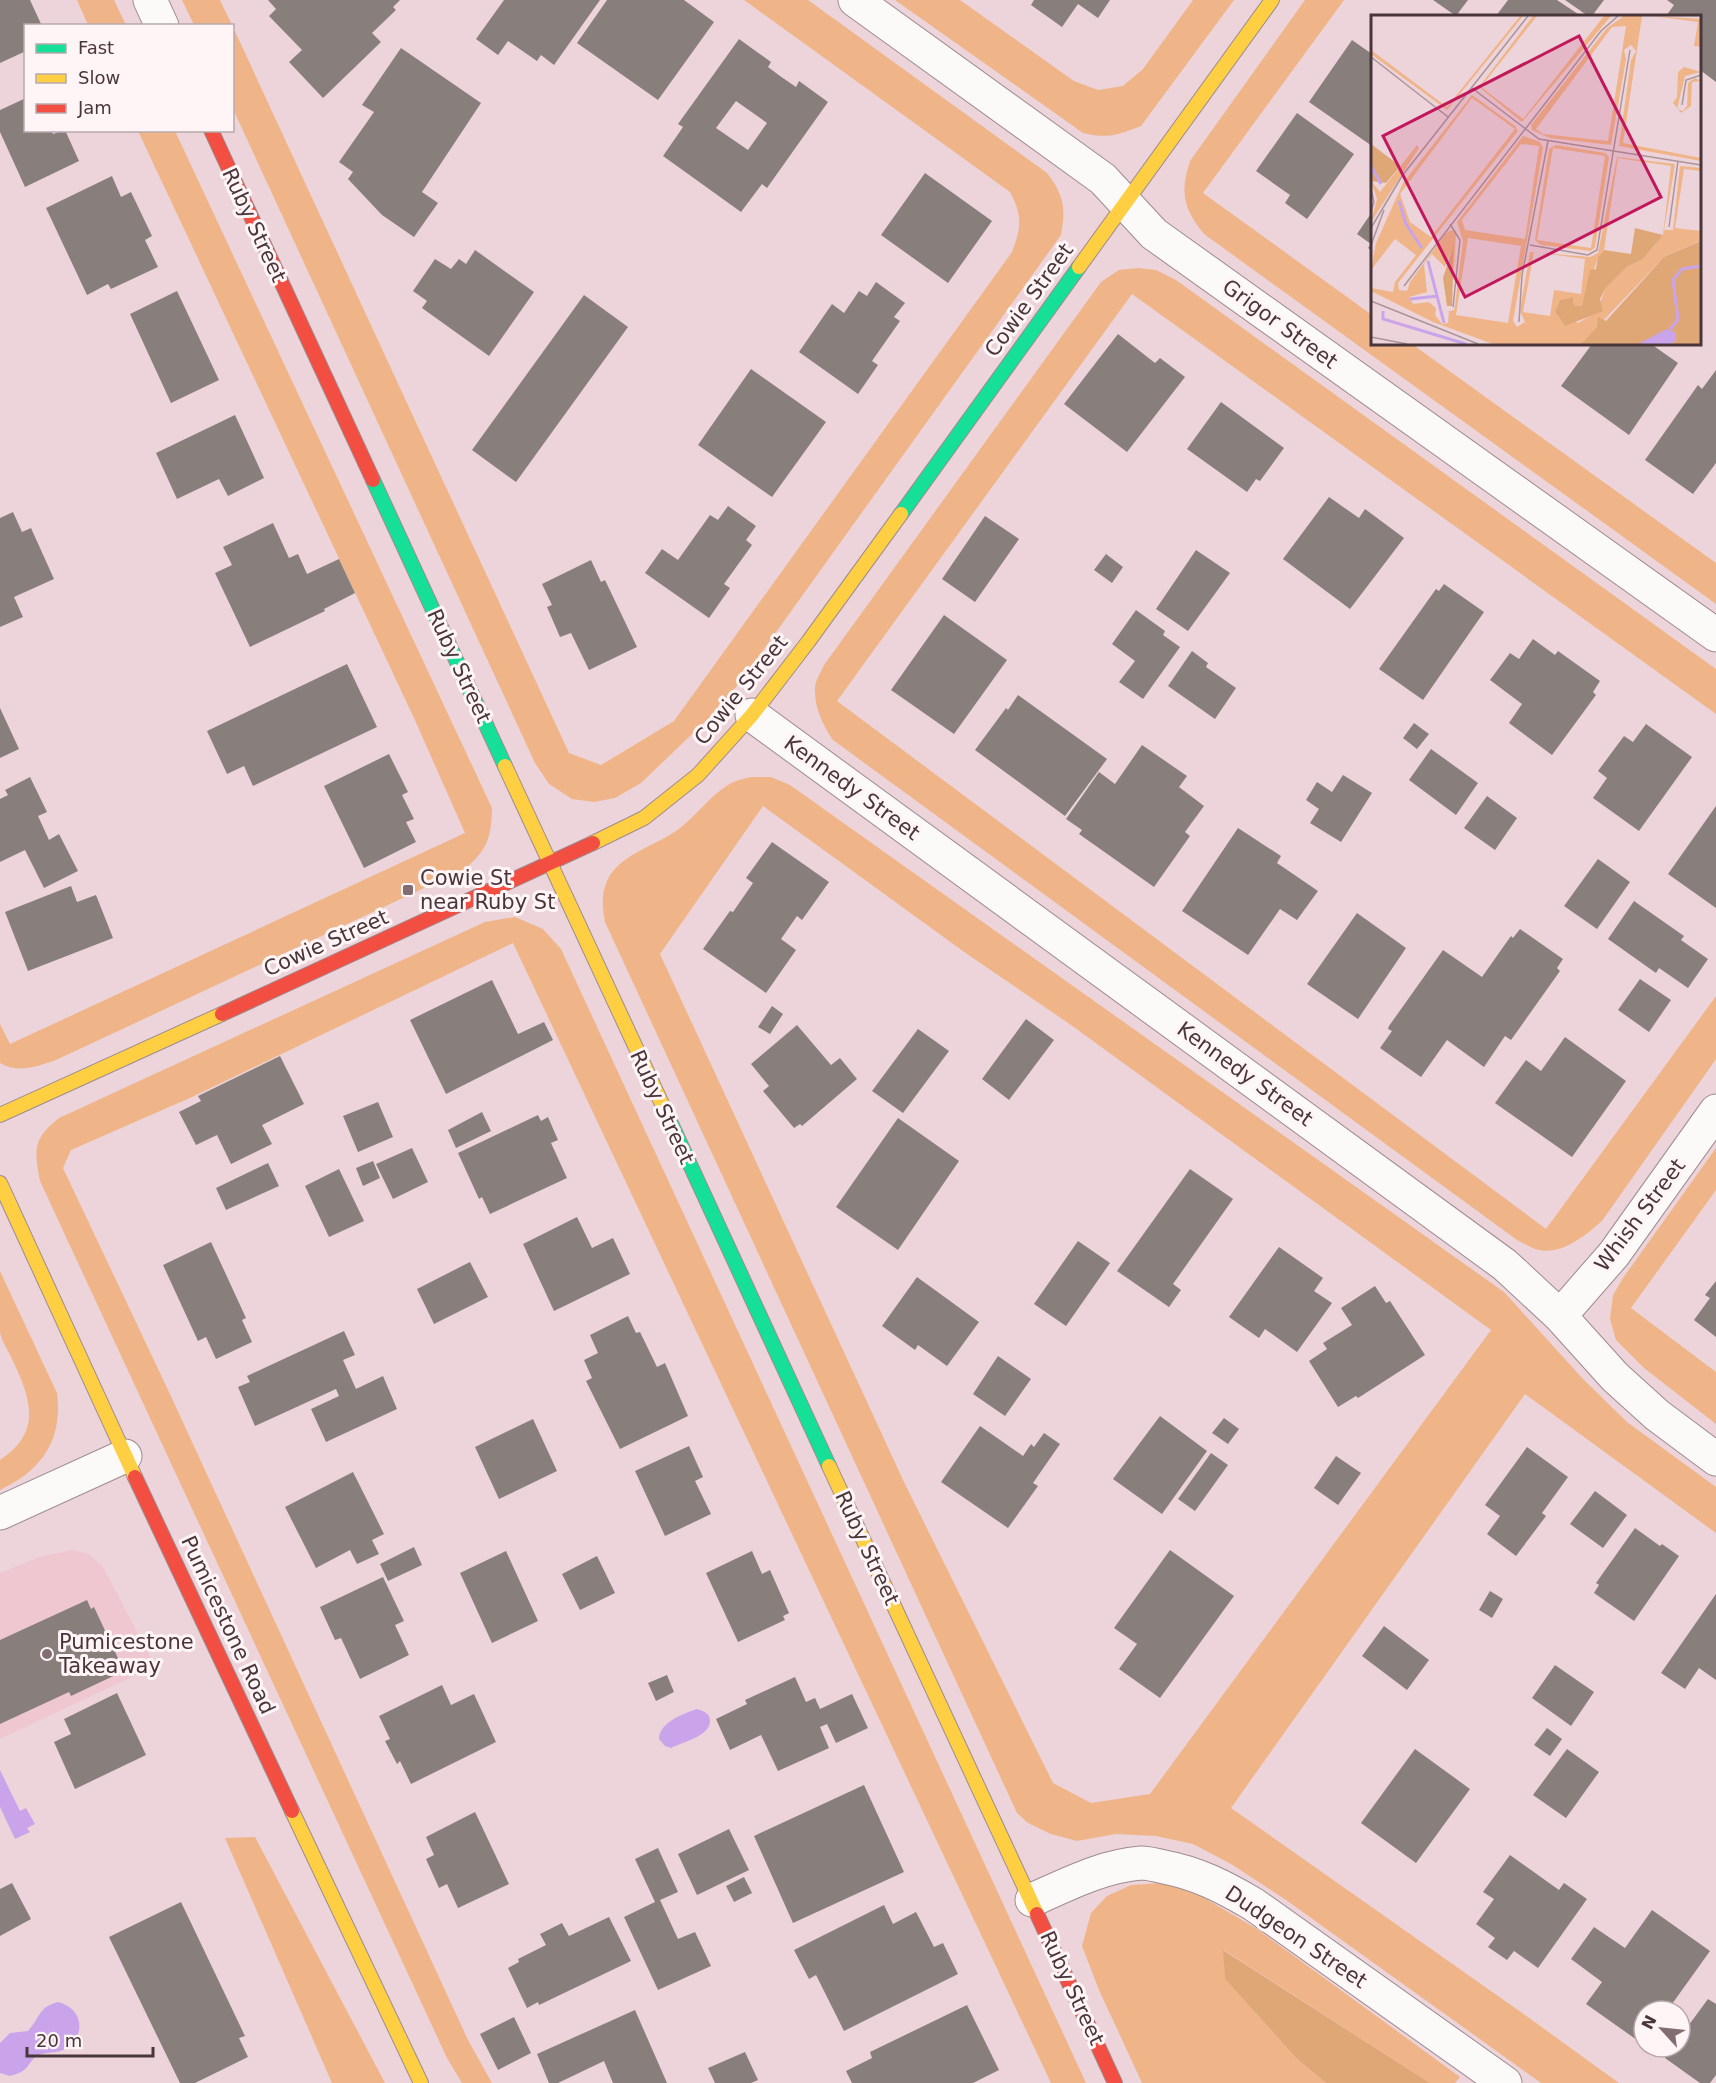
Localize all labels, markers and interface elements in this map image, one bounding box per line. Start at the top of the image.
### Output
inset map [1371,15,1701,345]
legend [24,24,234,132]
text: Fast [78,37,114,58]
text: Slow [78,67,120,88]
text: Jam [77,97,112,118]
street label: Ruby Street [217,164,291,286]
street label: Cowie Street [980,239,1078,361]
street label: Grigor Street [1218,274,1342,374]
street label: Ruby Street [422,605,496,727]
street label: Cowie Street [690,630,792,750]
street label: Kennedy Street [780,731,924,845]
place label: Cowie St near Ruby St [420,866,555,914]
marker: Cowie St near Ruby St [401,883,415,897]
street label: Cowie Street [260,905,392,981]
street label: Kennedy Street [1173,1017,1317,1131]
street label: Ruby Street [625,1046,699,1168]
street label: Whish Street [1590,1154,1690,1276]
street label: Ruby Street [830,1487,904,1609]
street label: Pumicestone Road [176,1532,280,1718]
place label: Pumicestone Takeaway [58,1630,194,1678]
marker: Pumicestone Takeaway [40,1647,54,1661]
street label: Dudgeon Street [1221,1881,1371,1993]
street label: Ruby Street [1035,1927,1109,2049]
north arrow [1632,1999,1692,2059]
text: N [1638,2012,1661,2033]
scale bar [27,2020,153,2058]
text: 20 m [36,2030,82,2051]

